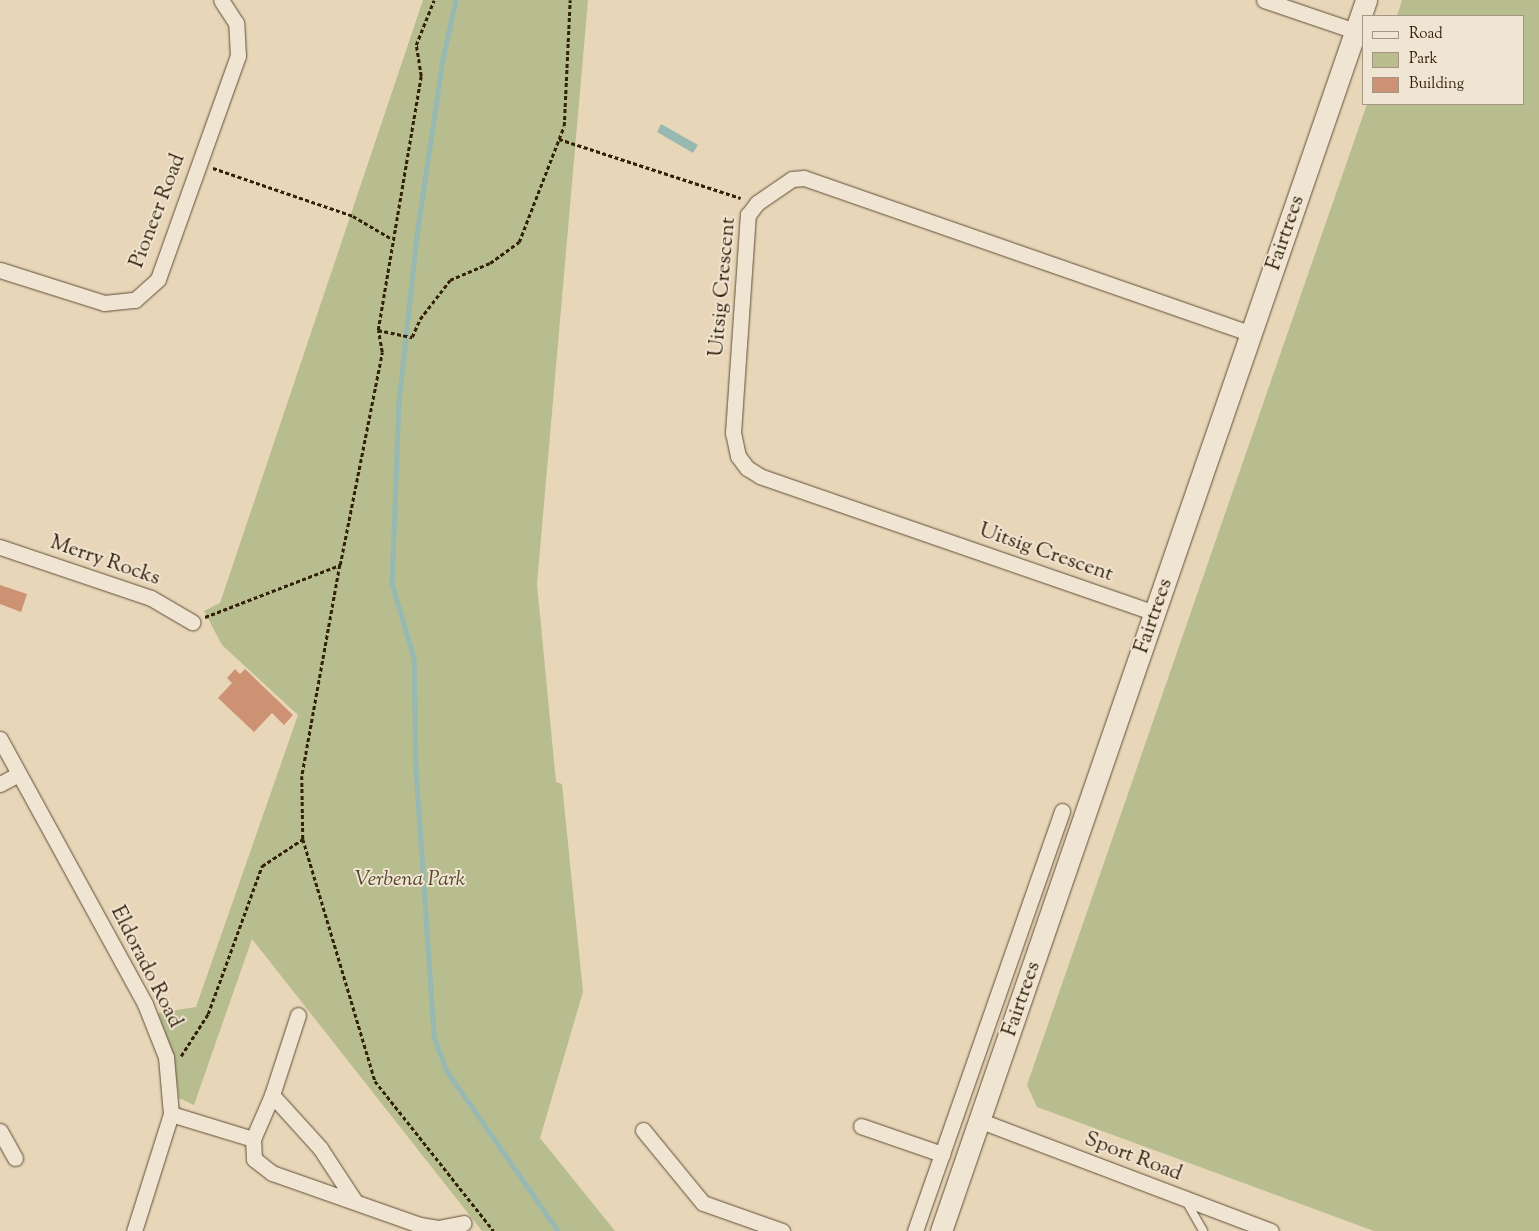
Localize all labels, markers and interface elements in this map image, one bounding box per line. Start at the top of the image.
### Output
legend [1362,15,1524,105]
text: Road [1409,24,1443,45]
text: Park [1409,49,1438,70]
text: Building [1409,74,1464,95]
street label: Pioneer Road [125,150,191,272]
street label: Fairtrees [1261,192,1311,274]
street label: Uitsig Crescent [704,216,742,358]
street label: Uitsig Crescent [976,518,1116,588]
street label: Merry Rocks [47,530,163,592]
street label: Fairtrees [1129,575,1179,657]
park label: Verbena Park [355,867,465,893]
street label: Eldorado Road [104,902,188,1032]
street label: Fairtrees [997,958,1047,1040]
street label: Sport Road [1081,1127,1185,1187]

